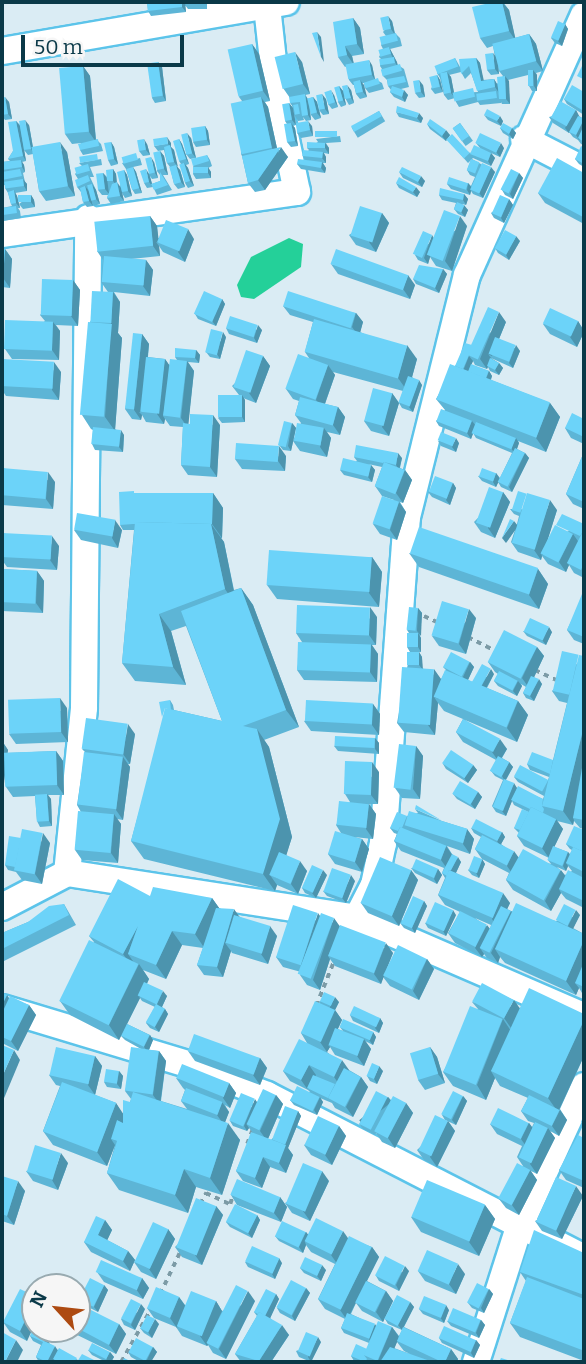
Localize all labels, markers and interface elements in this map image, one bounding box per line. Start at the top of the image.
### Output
scale bar [24,21,187,65]
text: 50 m [34,34,83,60]
north arrow [21,1273,91,1343]
text: N [25,1287,52,1311]

